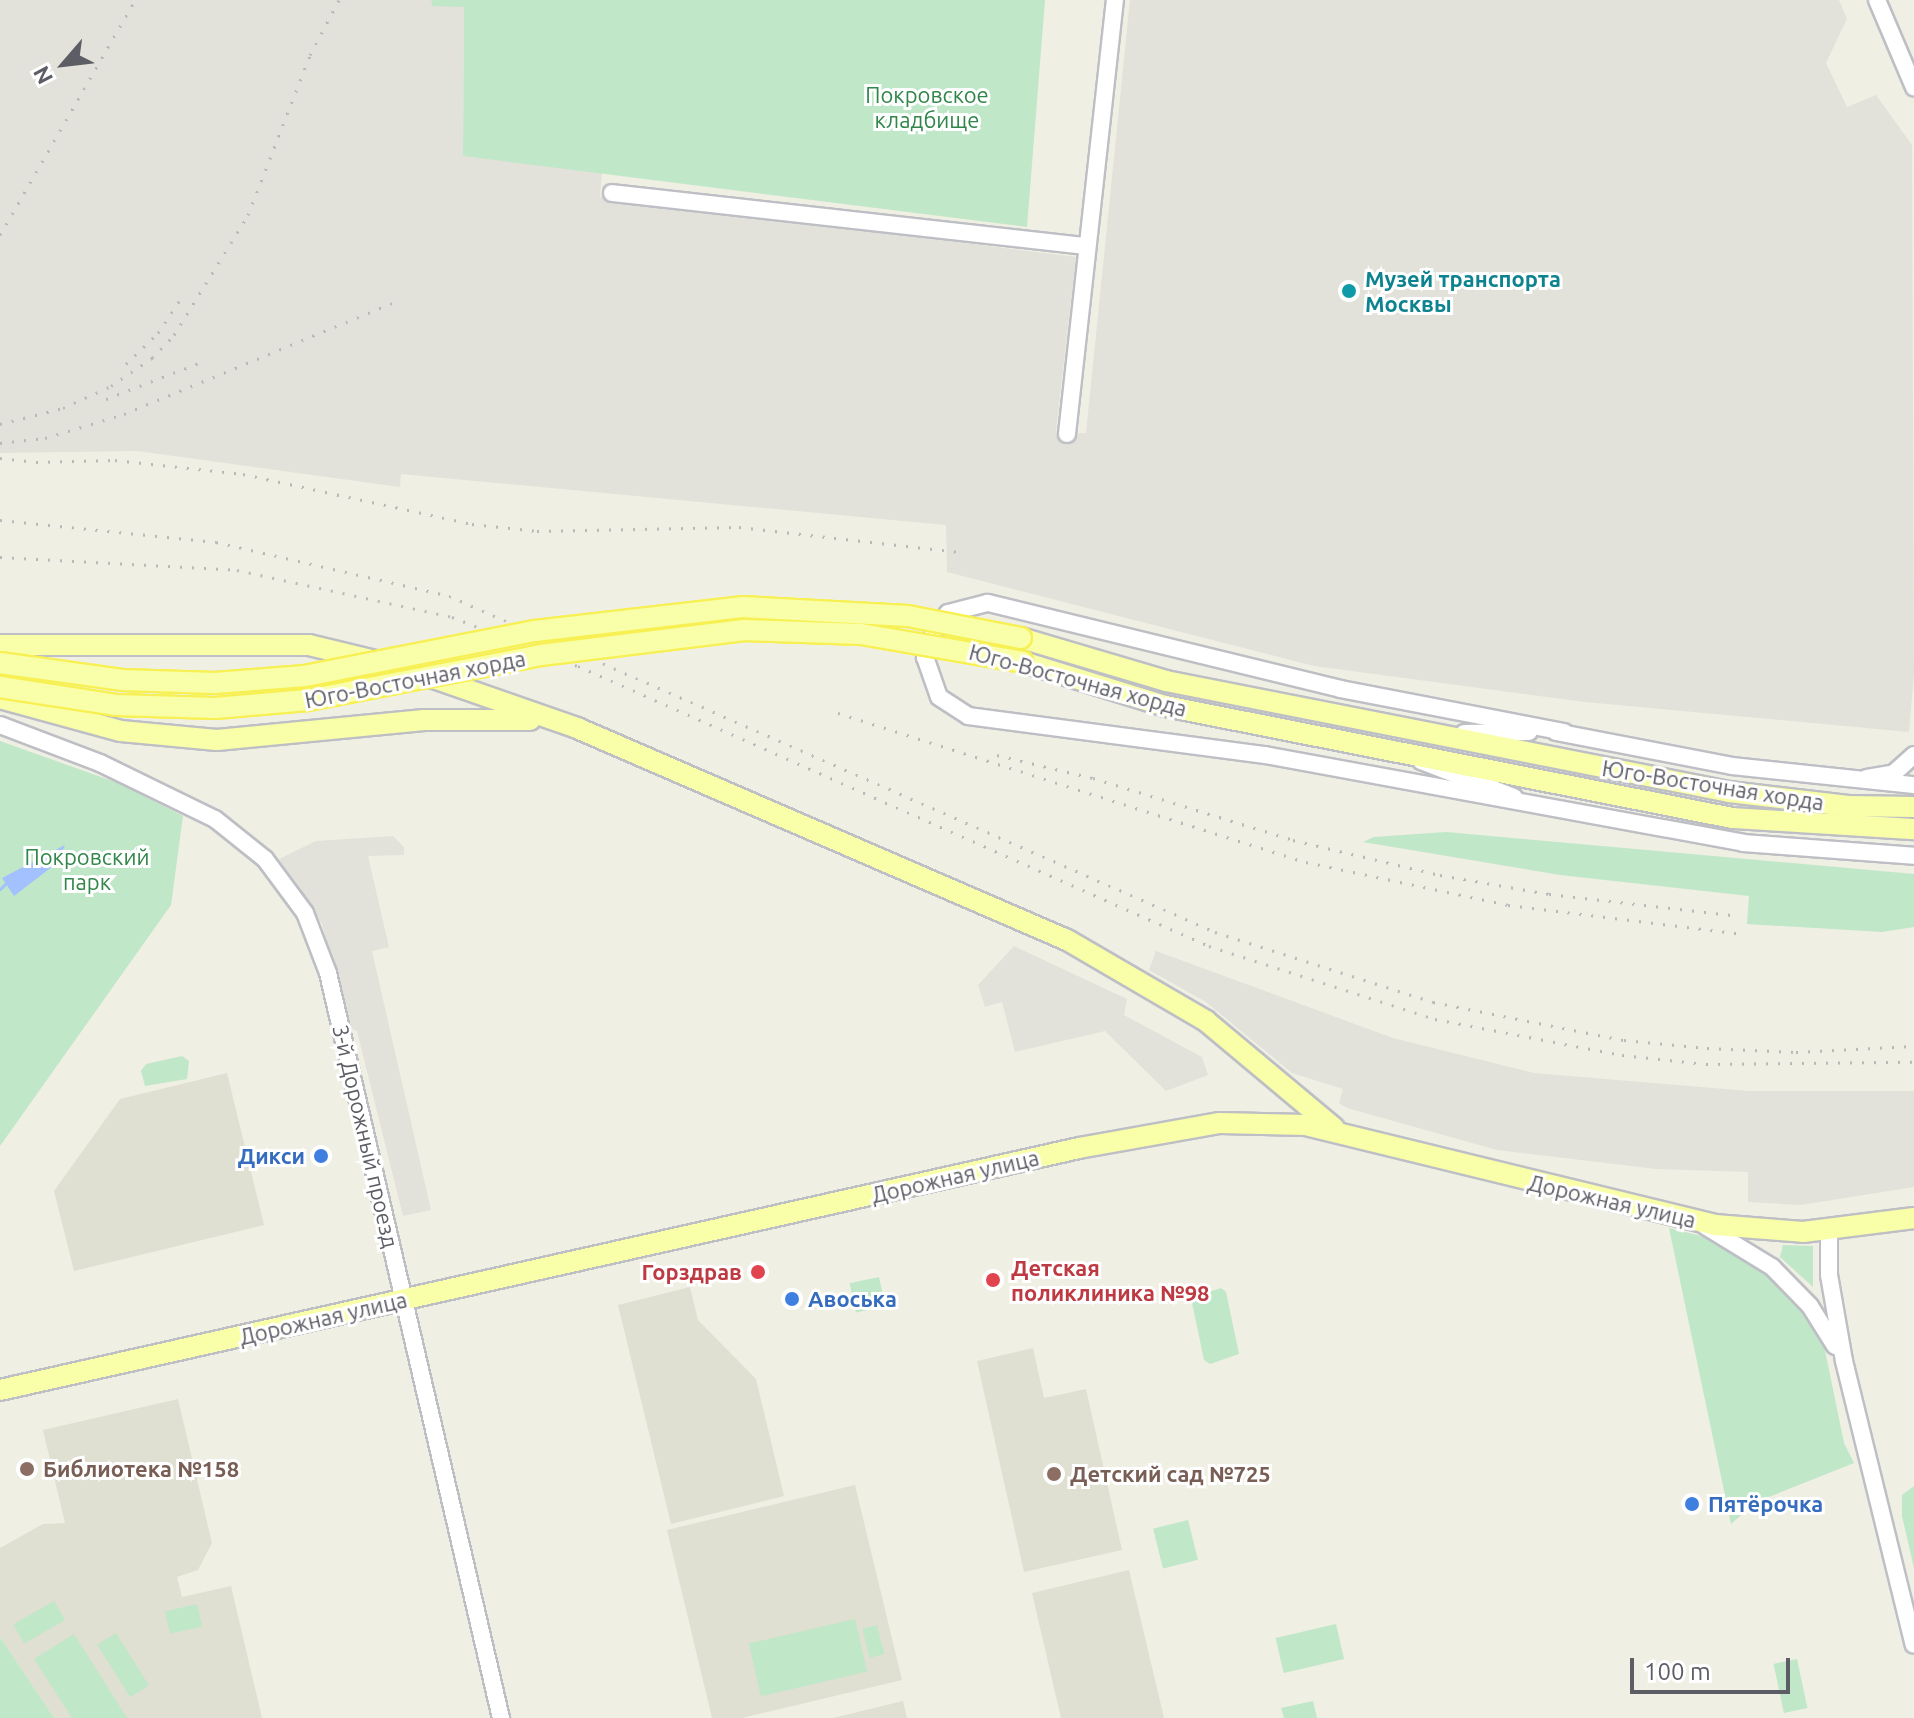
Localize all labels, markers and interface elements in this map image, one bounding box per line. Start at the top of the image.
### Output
north arrow [24,24,104,104]
text: N [27,62,57,89]
park label: Покровское кладбище [865,81,989,132]
place label: Музей транспорта Москвы [1365,265,1561,316]
marker: Музей транспорта Москвы [1340,282,1358,300]
street label: Юго-Восточная хорда [966,638,1190,722]
street label: Юго-Восточная хорда [302,645,528,713]
street label: Юго-Восточная хорда [1600,754,1826,816]
park label: Покровский парк [25,843,149,894]
street label: 3-й Дорожный проезд [327,1022,405,1250]
place label: Дикси [238,1143,305,1169]
street label: Дорожная улица [869,1144,1041,1208]
marker: Дикси [312,1147,330,1165]
street label: Дорожная улица [1526,1169,1698,1233]
place label: Детская поликлиника №98 [1011,1254,1209,1306]
place label: Горздрав [642,1259,742,1285]
marker: Горздрав [749,1263,767,1281]
marker: Детская поликлиника №98 [982,1269,1004,1291]
street label: Дорожная улица [237,1286,409,1350]
place label: Авоська [808,1286,897,1312]
marker: Авоська [783,1290,801,1308]
place label: Библиотека №158 [43,1456,239,1482]
marker: Библиотека №158 [18,1460,36,1478]
place label: Детский сад №725 [1070,1461,1271,1487]
marker: Детский сад №725 [1045,1465,1063,1483]
place label: Пятёрочка [1708,1491,1823,1517]
marker: Пятёрочка [1683,1495,1701,1513]
scale bar [1634,1642,1794,1692]
text: 100 m [1644,1658,1711,1685]

